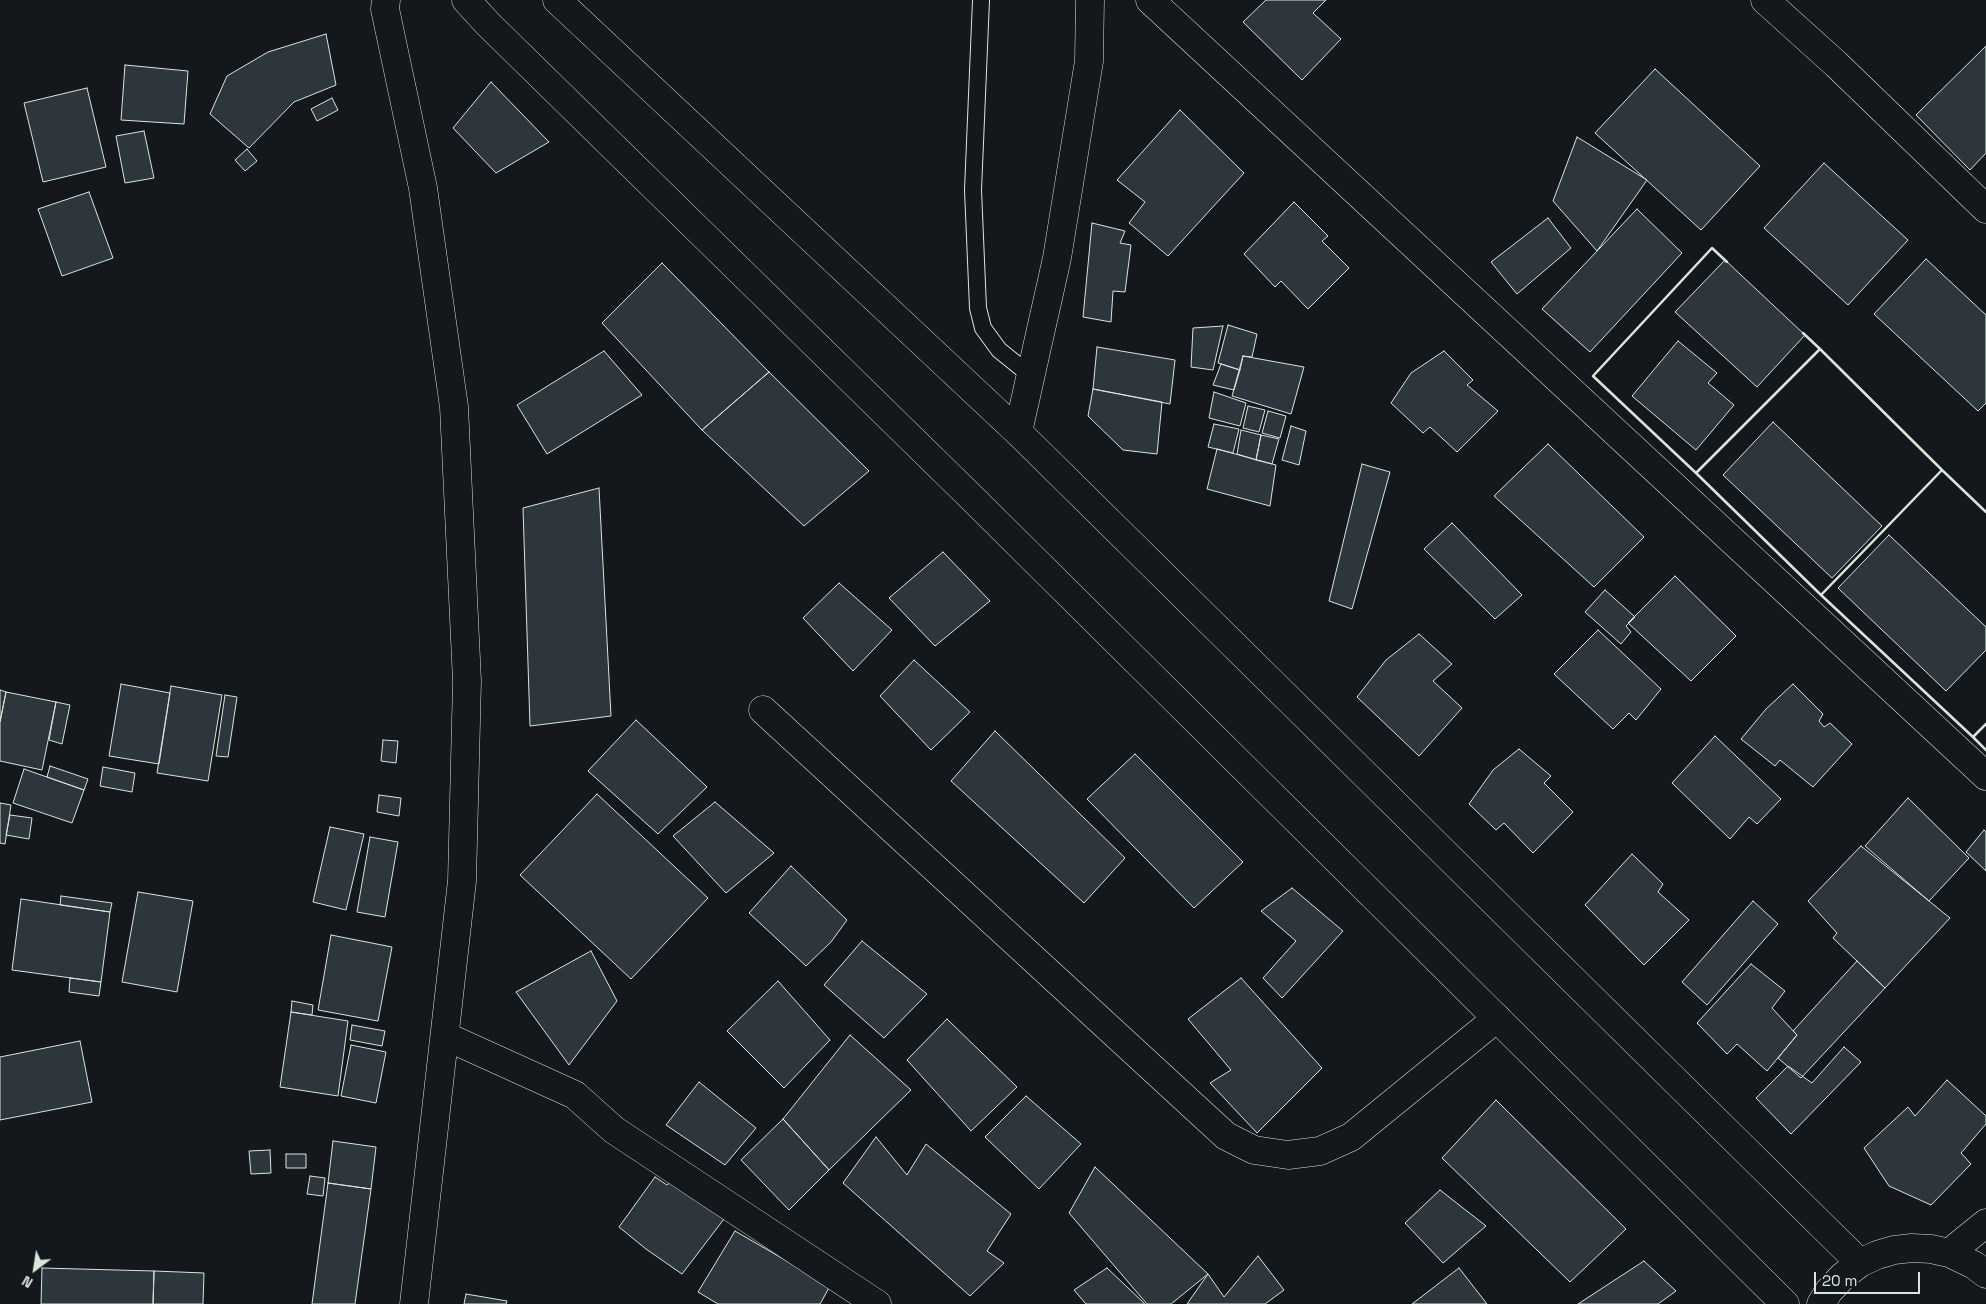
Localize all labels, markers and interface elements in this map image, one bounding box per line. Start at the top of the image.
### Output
north arrow [10,1244,60,1294]
scale bar [1816,1262,1922,1294]
text: 20 m [1822,1271,1857,1290]
text: N [19,1272,36,1292]

